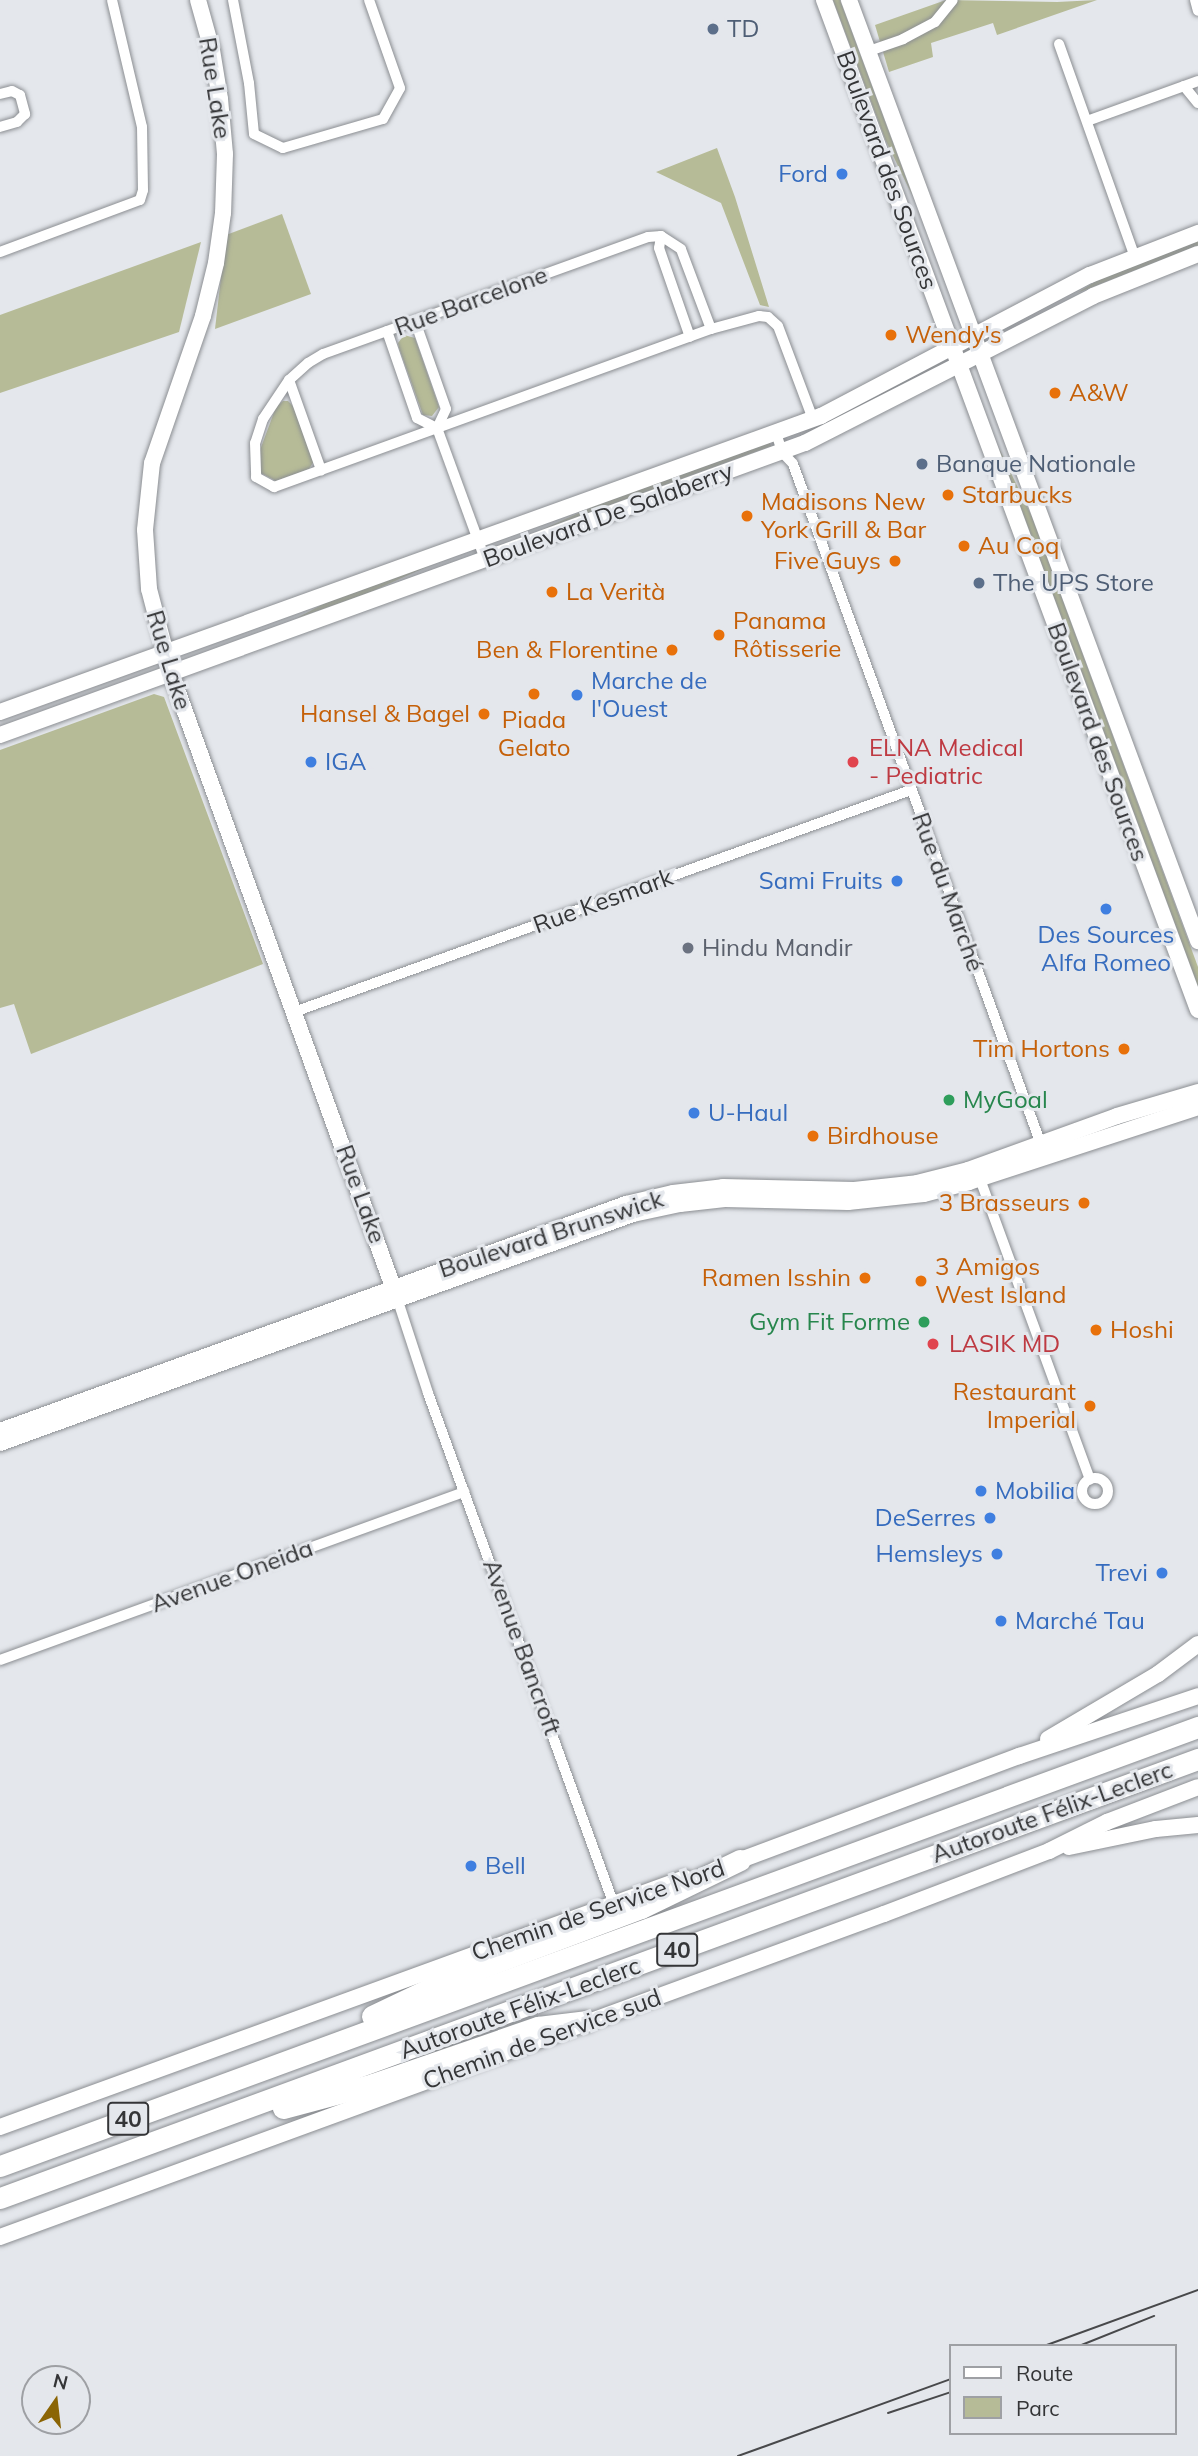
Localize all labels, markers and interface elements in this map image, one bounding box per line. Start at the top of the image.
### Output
place label: TD [727,15,759,43]
marker: TD [705,21,721,37]
street label: Rue Lake [193,35,237,141]
street label: Boulevard des Sources [830,47,944,293]
place label: Ford [778,160,828,188]
marker: Ford [834,166,850,182]
street label: Rue Barcelone [391,260,551,342]
place label: Wendy's [905,321,1002,349]
marker: Wendy's [883,327,899,343]
place label: A&W [1069,379,1129,407]
marker: A&W [1047,385,1063,401]
place label: Banque Nationale [936,450,1136,478]
street label: Boulevard De Salaberry [479,456,737,574]
marker: Banque Nationale [914,456,930,472]
place label: Starbucks [962,481,1073,509]
marker: Starbucks [940,487,956,503]
place label: Madisons New York Grill & Bar [761,488,926,544]
marker: Madisons New York Grill & Bar [739,508,755,524]
place label: Au Coq [978,532,1059,560]
marker: Au Coq [956,538,972,554]
place label: Five Guys [774,547,881,575]
marker: Five Guys [887,553,903,569]
place label: The UPS Store [993,569,1154,597]
marker: The UPS Store [971,575,987,591]
place label: La Verità [566,578,665,606]
marker: La Verità [544,584,560,600]
street label: Rue Lake [140,607,198,713]
place label: Panama Rôtisserie [733,607,841,663]
street label: Boulevard des Sources [1041,619,1155,865]
marker: Panama Rôtisserie [711,627,727,643]
place label: Ben & Florentine [476,636,658,664]
marker: Ben & Florentine [664,642,680,658]
place label: Marche de l'Ouest [591,667,707,723]
marker: Piada Gelato [526,686,542,702]
marker: Marche de l'Ouest [569,687,585,703]
place label: Hansel & Bagel [300,700,470,728]
marker: Hansel & Bagel [476,706,492,722]
place label: Piada Gelato [498,706,570,762]
place label: ELNA Medical - Pediatric [869,734,1024,790]
place label: IGA [325,748,366,776]
marker: ELNA Medical - Pediatric [843,752,863,772]
marker: IGA [303,754,319,770]
street label: Rue du Marché [906,809,990,975]
street label: Rue Kesmark [529,862,677,940]
place label: Sami Fruits [759,867,883,895]
marker: Sami Fruits [889,873,905,889]
marker: Des Sources Alfa Romeo [1098,901,1114,917]
place label: Des Sources Alfa Romeo [1038,921,1174,977]
place label: Hindu Mandir [702,934,853,962]
marker: Hindu Mandir [680,940,696,956]
place label: Tim Hortons [973,1035,1110,1063]
marker: Tim Hortons [1116,1041,1132,1057]
place label: MyGoal [963,1086,1048,1114]
marker: MyGoal [941,1092,957,1108]
place label: U-Haul [708,1099,788,1127]
marker: U-Haul [686,1105,702,1121]
place label: Birdhouse [827,1122,939,1150]
marker: Birdhouse [805,1128,821,1144]
street label: Rue Lake [330,1141,392,1247]
street label: Boulevard Brunswick [435,1184,667,1284]
place label: 3 Brasseurs [939,1189,1070,1217]
marker: 3 Brasseurs [1076,1195,1092,1211]
place label: 3 Amigos West Island [935,1253,1066,1309]
place label: Ramen Isshin [702,1264,851,1292]
marker: Ramen Isshin [857,1270,873,1286]
marker: 3 Amigos West Island [913,1273,929,1289]
place label: Gym Fit Forme [749,1308,910,1336]
marker: Gym Fit Forme [916,1314,932,1330]
place label: Hoshi [1110,1316,1174,1344]
marker: Hoshi [1088,1322,1104,1338]
place label: LASIK MD [949,1330,1060,1358]
marker: LASIK MD [923,1334,943,1354]
place label: Restaurant Imperial [953,1378,1076,1434]
marker: Restaurant Imperial [1082,1398,1098,1414]
place label: Mobilia [995,1477,1075,1505]
marker: Mobilia [973,1483,989,1499]
place label: DeSerres [875,1504,976,1532]
marker: DeSerres [982,1510,998,1526]
street label: Avenue Oneida [147,1533,317,1619]
place label: Hemsleys [876,1540,983,1568]
marker: Hemsleys [989,1546,1005,1562]
street label: Avenue Bancroft [477,1555,567,1739]
place label: Trevi [1095,1559,1148,1587]
marker: Trevi [1154,1565,1170,1581]
place label: Marché Tau [1015,1607,1145,1635]
marker: Marché Tau [993,1613,1009,1629]
street label: Autoroute Félix-Leclerc [928,1755,1176,1869]
place label: Bell [485,1852,526,1880]
street label: Chemin de Service Nord [468,1853,728,1967]
marker: Bell [463,1858,479,1874]
road number: 40 [656,1930,698,1969]
street label: Autoroute Félix-Leclerc [396,1951,644,2065]
street label: Chemin de Service sud [419,1982,665,2096]
road number: 40 [107,2100,149,2138]
legend [950,2344,1177,2435]
text: Route [1016,2360,1073,2386]
north arrow [21,2365,91,2435]
text: N [51,2368,70,2395]
text: Parc [1016,2395,1060,2421]

